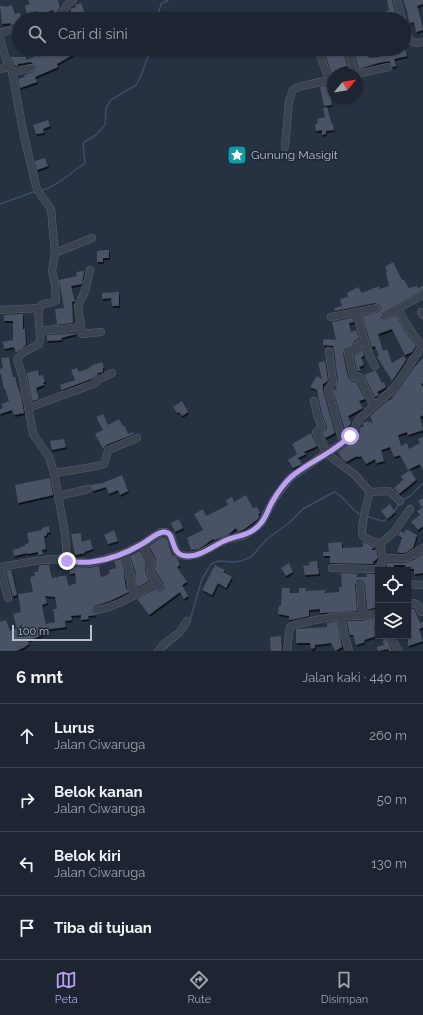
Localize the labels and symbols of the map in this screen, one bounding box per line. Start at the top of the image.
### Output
north arrow [327,68,363,104]
place icon: Gunung Masigit [226,144,248,166]
place label: Gunung Masigit [251,148,338,162]
route start [341,427,359,445]
route end [58,552,76,570]
scale bar [12,623,92,642]

